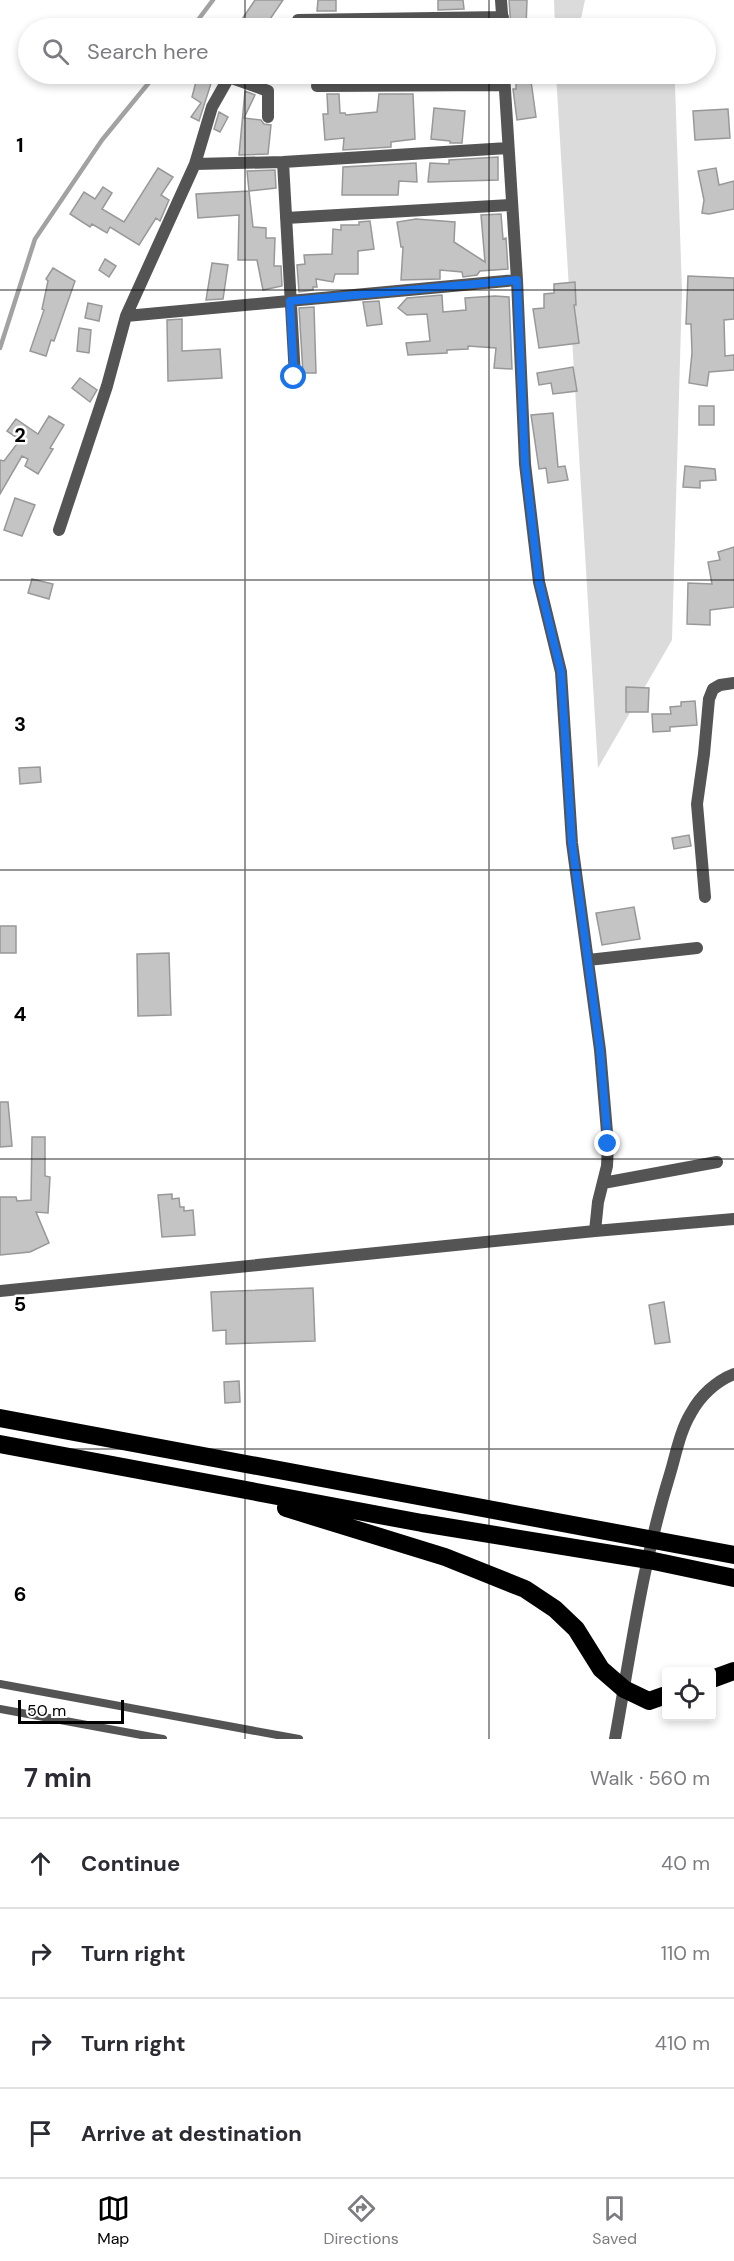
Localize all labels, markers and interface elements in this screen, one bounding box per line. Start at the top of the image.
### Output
search box [18,18,716,84]
icon: search [39,35,72,68]
text: Search here [87,37,208,66]
text: 1 [16,132,24,158]
route start [280,363,306,389]
text: 2 [14,422,26,448]
text: 3 [14,711,26,737]
text: 4 [14,1001,27,1027]
route end [594,1130,620,1156]
text: 5 [14,1291,26,1317]
text: 6 [14,1581,26,1607]
map controls [662,1667,716,1721]
button: locate [662,1667,716,1721]
scale bar [18,1697,124,1724]
text: 50 m [27,1700,66,1721]
text: 7 min [24,1761,92,1795]
text: Walk · 560 m [590,1765,710,1791]
icon: ahead [24,1847,57,1880]
text: Continue [81,1849,180,1878]
text: 40 m [661,1850,710,1876]
icon: right [24,1937,57,1970]
text: Turn right [81,1939,186,1968]
text: 110 m [661,1940,710,1966]
icon: right [24,2027,57,2060]
text: Turn right [81,2029,186,2058]
text: 410 m [655,2030,710,2056]
icon: arrive [24,2117,57,2150]
text: Arrive at destination [81,2119,302,2148]
tab: Map [97,2192,130,2249]
tab: Directions [323,2192,399,2249]
tab: Saved [592,2192,637,2249]

